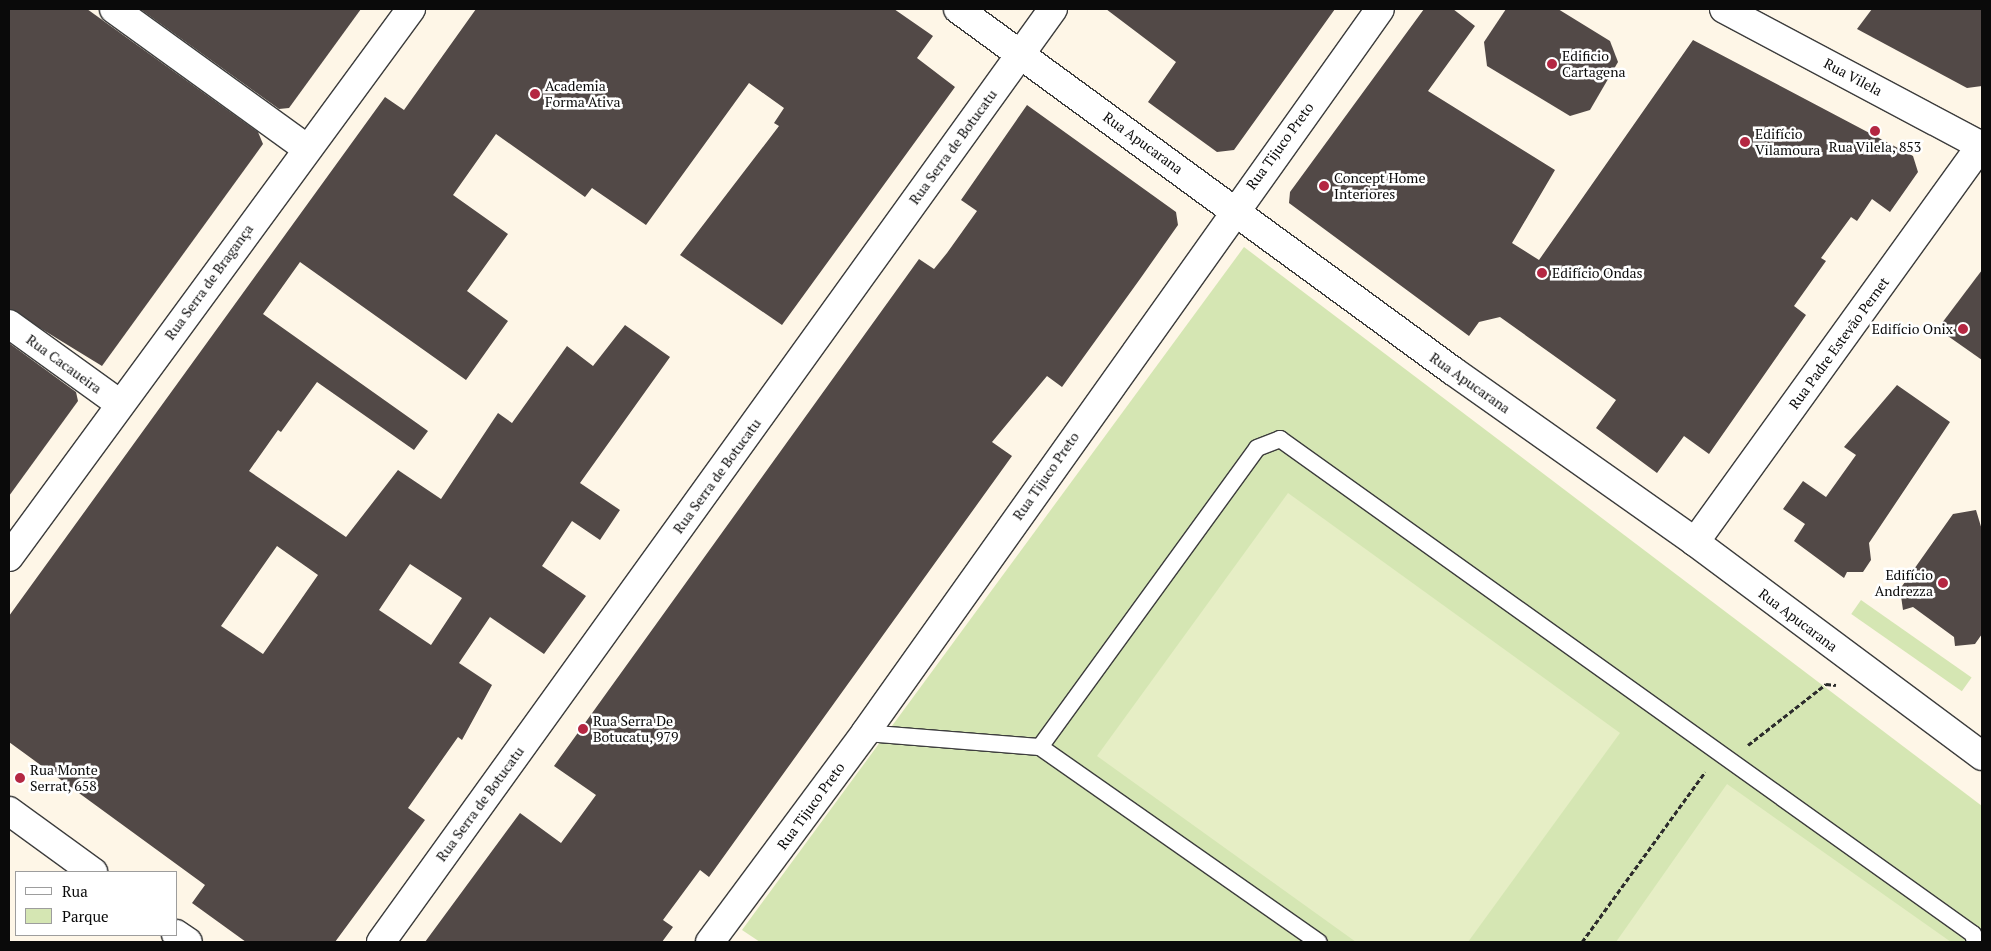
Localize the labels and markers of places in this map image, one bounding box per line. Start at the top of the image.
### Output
place label: Edificio Cartagena [1562,48,1626,80]
marker: Edificio Cartagena [1546,58,1558,70]
place label: Academia Forma Ativa [545,78,621,110]
marker: Academia Forma Ativa [529,88,541,100]
marker: Rua Vilela, 853 [1869,125,1881,137]
place label: Edifício Vilamoura [1755,126,1820,158]
marker: Edifício Vilamoura [1739,136,1751,148]
place label: Rua Vilela, 853 [1828,139,1922,155]
place label: Concept Home Interiores [1334,170,1425,202]
marker: Concept Home Interiores [1318,180,1330,192]
place label: Edifício Ondas [1552,265,1643,281]
marker: Edifício Ondas [1536,267,1548,279]
place label: Edifício Onix [1872,321,1953,337]
marker: Edifício Onix [1957,323,1969,335]
place label: Edifício Andrezza [1875,567,1933,600]
marker: Edifício Andrezza [1937,577,1949,589]
place label: Rua Serra De Botucatu, 979 [593,713,679,746]
marker: Rua Serra De Botucatu, 979 [577,723,589,735]
place label: Rua Monte Serrat, 658 [30,762,98,794]
marker: Rua Monte Serrat, 658 [14,772,26,784]

